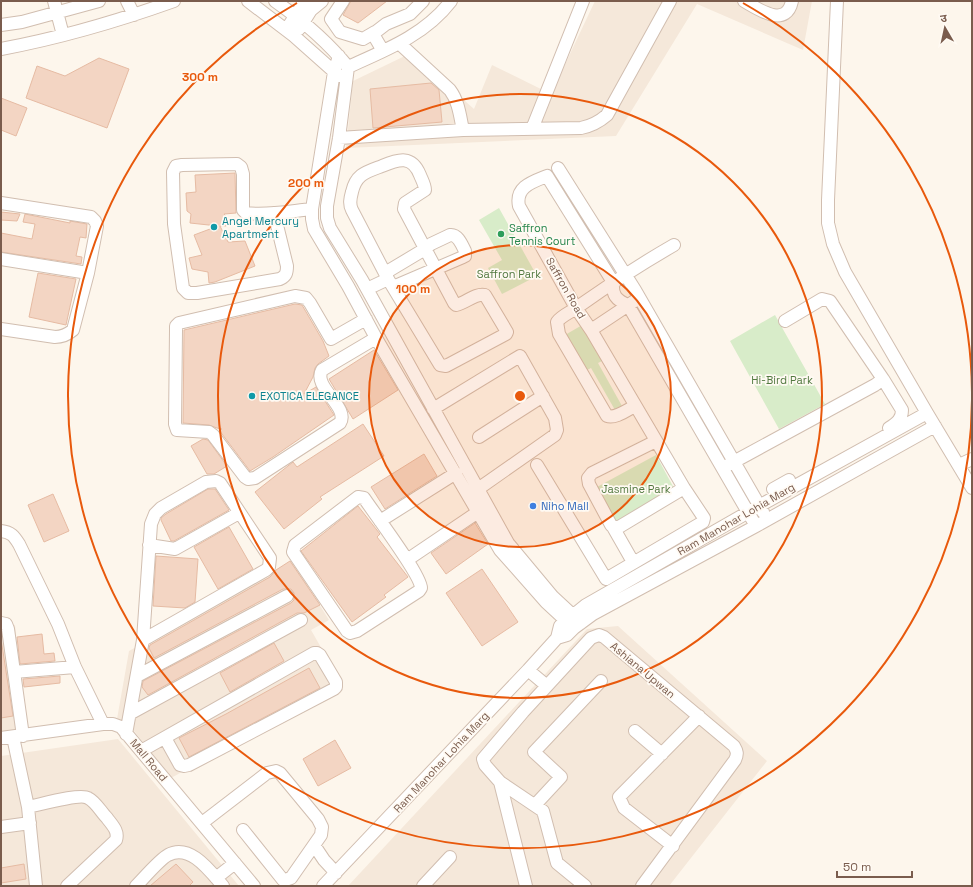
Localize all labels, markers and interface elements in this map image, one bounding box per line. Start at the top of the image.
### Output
north arrow [925,8,965,48]
text: उ [939,11,948,26]
text: 300 m [182,69,218,85]
text: 200 m [288,175,324,191]
place label: Angel Mercury Apartment [222,214,299,241]
place label: Saffron Tennis Court [509,221,575,248]
marker: Angel Mercury Apartment [209,222,219,232]
marker: Saffron Tennis Court [496,229,506,239]
street label: Saffron Road [543,255,589,321]
park label: Saffron Park [477,267,541,281]
text: 100 m [396,281,430,297]
park label: Hi-Bird Park [751,373,813,387]
place label: EXOTICA ELEGANCE [260,389,359,403]
centre of rings [513,389,527,403]
marker: EXOTICA ELEGANCE [247,391,257,401]
street label: Ram Manohar Lohia Marg [675,480,797,558]
park label: Jasmine Park [601,482,671,496]
place label: Niho Mall [541,499,589,513]
marker: Niho Mall [528,501,538,511]
street label: Ashiana Upwan [608,639,678,701]
street label: Ram Manohar Lohia Marg [390,709,492,815]
street label: Mall Road [127,736,171,784]
scale bar [837,853,912,879]
text: 50 m [843,859,871,875]

